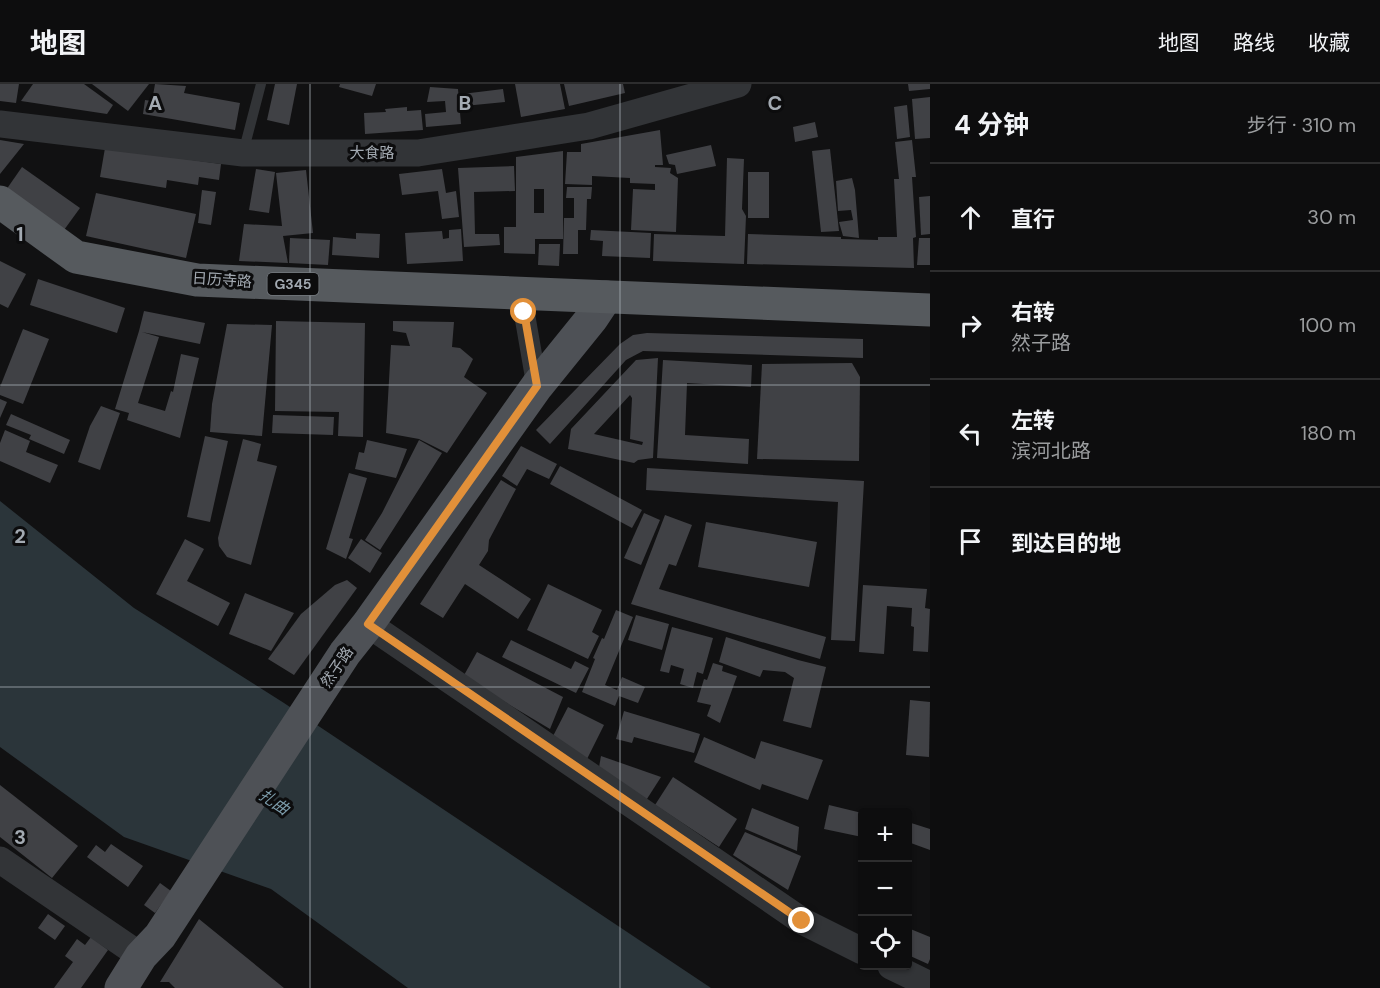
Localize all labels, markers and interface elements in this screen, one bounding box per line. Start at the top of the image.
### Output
text: 地图 [30,25,86,62]
text: 地图 [1158,29,1200,57]
text: 路线 [1233,29,1275,57]
text: 收藏 [1308,29,1350,57]
text: A [148,90,162,116]
text: B [459,90,471,116]
text: C [768,90,782,116]
text: 4 分钟 [954,108,1029,142]
text: 步行 · 310 m [1247,112,1356,138]
street label: 大食路 [349,143,395,163]
icon: ahead [954,201,987,234]
text: 30 m [1307,204,1356,230]
text: 直行 [1011,205,1055,234]
text: 1 [16,221,24,247]
street label: 日历寺路 [191,268,253,292]
road number: G345 [268,273,318,295]
route start [510,298,536,324]
text: 右转 [1011,298,1055,327]
icon: right [954,309,987,342]
text: 100 m [1299,312,1356,338]
text: 然子路 [1011,330,1071,356]
text: 左转 [1011,406,1055,435]
icon: left [954,417,987,450]
text: 180 m [1301,420,1356,446]
text: 滨河北路 [1011,438,1091,464]
text: 2 [14,523,26,549]
icon: arrive [954,525,987,558]
text: 到达目的地 [1011,529,1121,558]
street label: 然子路 [316,643,358,691]
water label: 扎曲 [255,784,295,821]
map controls [858,808,912,970]
button: + [858,808,912,862]
text: 3 [14,824,26,850]
button: − [858,862,912,916]
route end [788,907,814,933]
button: locate [858,916,912,970]

